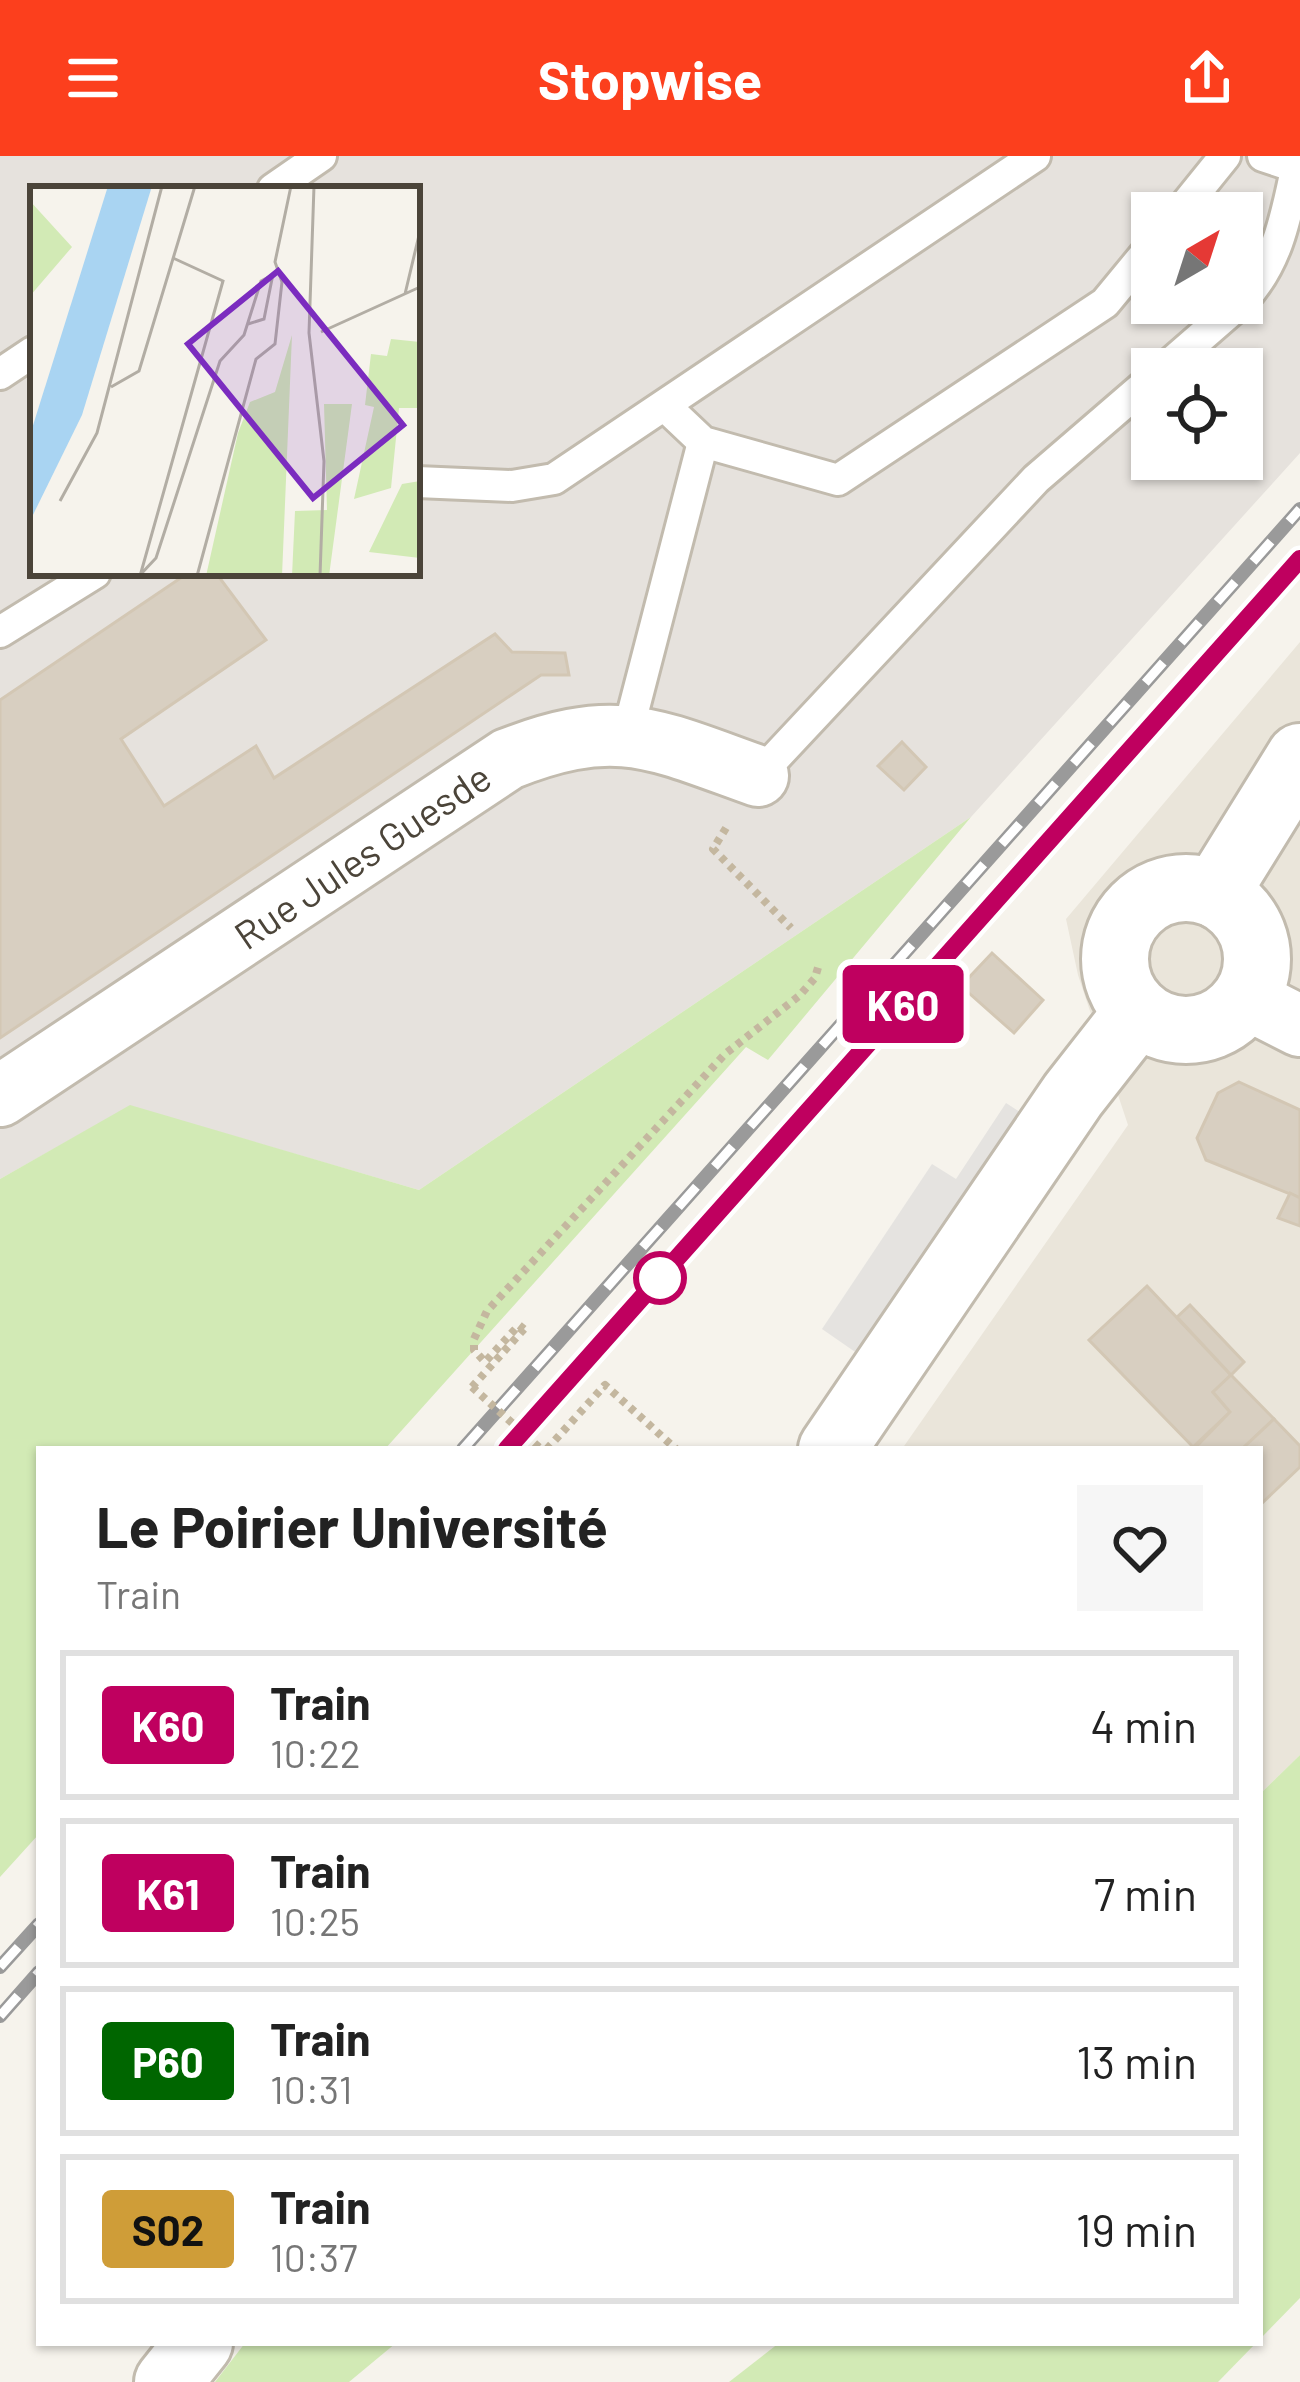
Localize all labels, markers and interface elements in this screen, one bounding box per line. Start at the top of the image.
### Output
icon: menu [60,45,126,111]
icon: share [1174,45,1240,111]
text: Stopwise [538,46,762,111]
inset map [30,186,420,576]
north arrow [1131,192,1263,324]
map controls [1131,192,1263,480]
button: locate [1131,348,1263,480]
street label: Rue Jules Guesde [225,752,499,958]
line badge: K60 [834,965,972,1043]
text: K60 [867,979,939,1029]
unlabelled marker [635,1253,685,1303]
button: heart [1077,1485,1203,1611]
text: Le Poirier Université [96,1491,608,1559]
text: Train [96,1570,181,1617]
text: Train [270,1675,371,1729]
text: 4 min [1090,1698,1197,1752]
text: K60 [132,1700,204,1750]
text: 10:22 [270,1729,361,1776]
text: Train [270,1843,371,1897]
text: 7 min [1094,1866,1197,1920]
text: K61 [136,1868,200,1918]
text: 10:25 [270,1897,360,1944]
text: Train [270,2011,371,2065]
text: 13 min [1076,2034,1197,2088]
text: P60 [132,2036,204,2086]
text: 10:31 [270,2065,352,2112]
text: Train [270,2179,371,2233]
text: 19 min [1076,2202,1197,2256]
text: S02 [132,2204,204,2254]
text: 10:37 [270,2233,357,2280]

